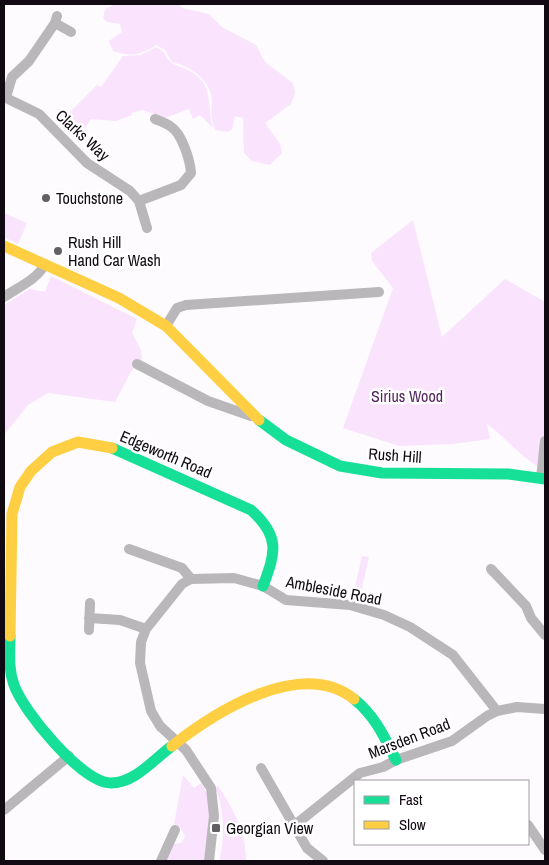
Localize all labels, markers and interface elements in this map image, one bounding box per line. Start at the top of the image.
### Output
street label: Clarks Way [51,104,115,166]
place label: Touchstone [56,187,123,209]
marker: Touchstone [40,192,52,204]
place label: Rush Hill Hand Car Wash [68,231,161,271]
marker: Rush Hill Hand Car Wash [52,245,64,257]
park label: Sirius Wood [371,385,443,407]
street label: Edgeworth Road [117,425,215,483]
street label: Rush Hill [368,442,422,468]
street label: Ambleside Road [283,570,384,610]
street label: Marsden Road [365,712,453,764]
legend [354,780,529,845]
text: Fast [399,789,423,810]
text: Slow [399,814,426,835]
place label: Georgian View [226,817,314,839]
marker: Georgian View [210,822,222,834]

